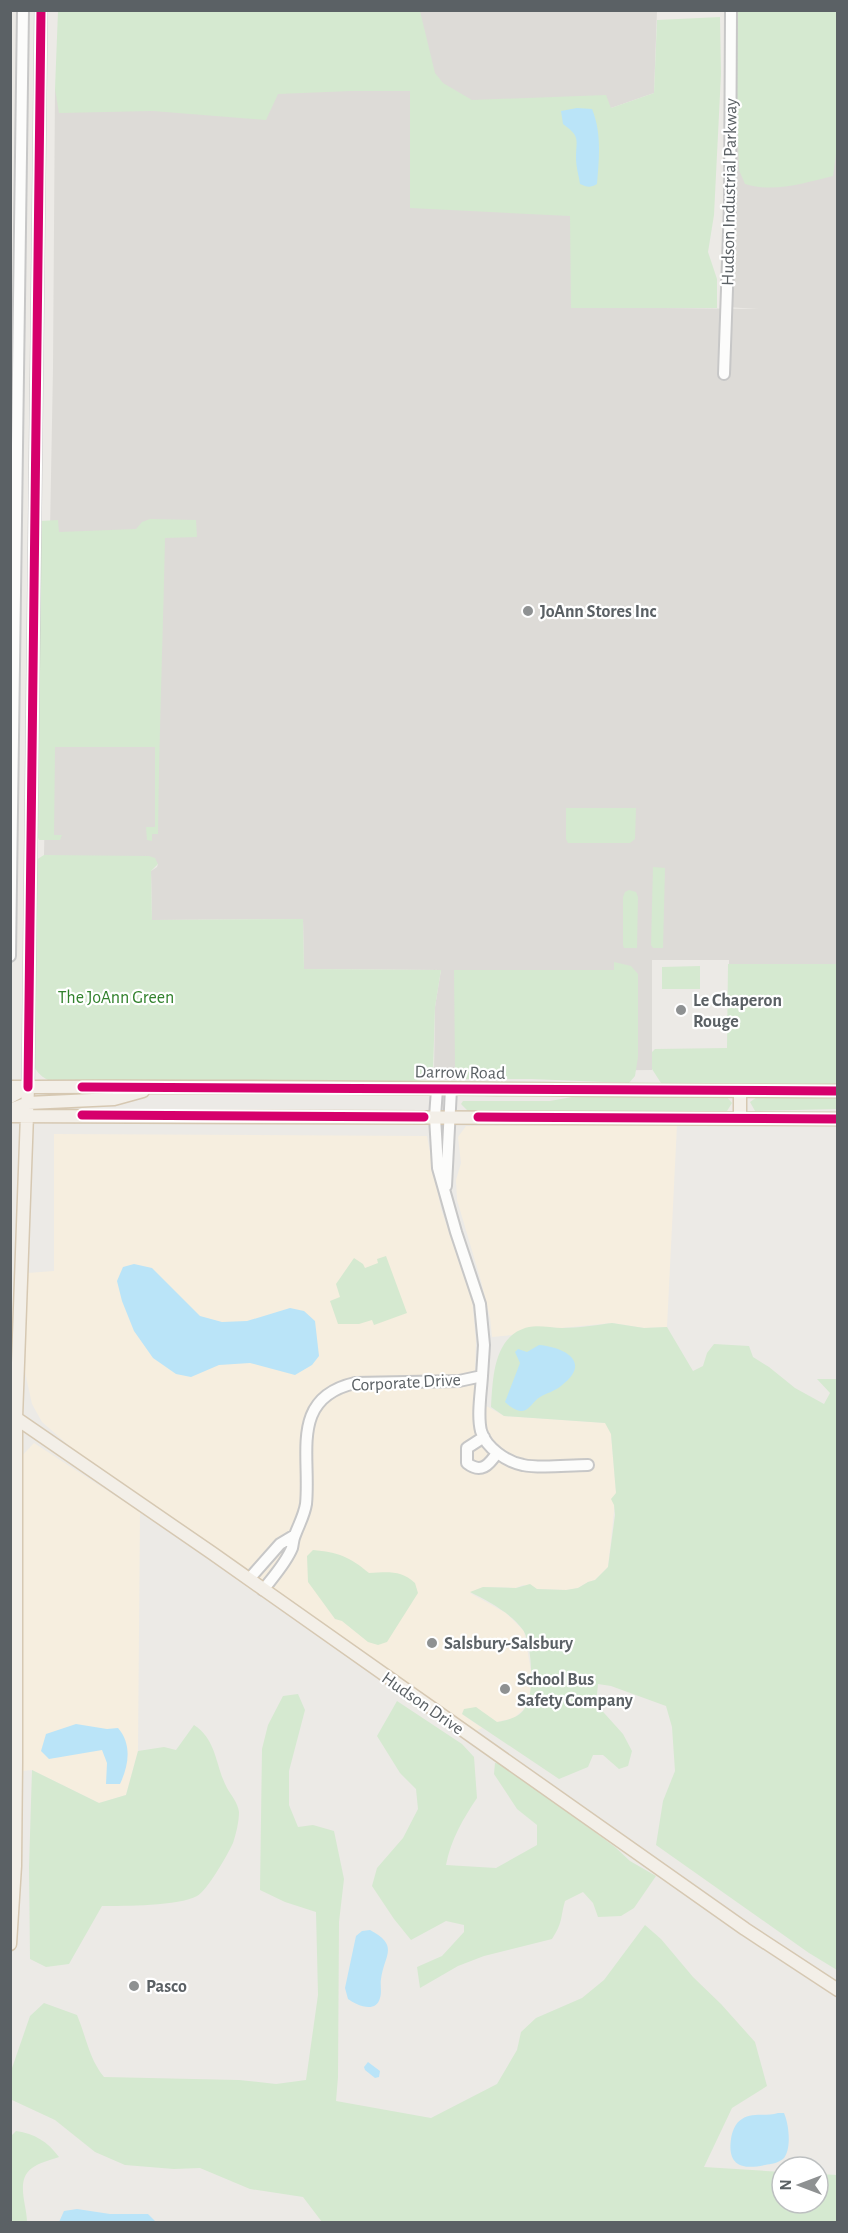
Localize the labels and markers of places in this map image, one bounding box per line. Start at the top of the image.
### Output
place label: JoAnn Stores Inc [540,603,656,621]
marker: JoAnn Stores Inc [521,604,535,618]
place label: Le Chaperon Rouge [693,992,782,1031]
marker: Le Chaperon Rouge [674,1003,688,1017]
place label: Salsbury-Salsbury [444,1635,574,1653]
marker: Salsbury-Salsbury [425,1636,439,1650]
place label: School Bus Safety Company [517,1671,634,1710]
marker: School Bus Safety Company [498,1682,512,1696]
place label: Pasco [146,1978,187,1996]
marker: Pasco [127,1979,141,1993]

